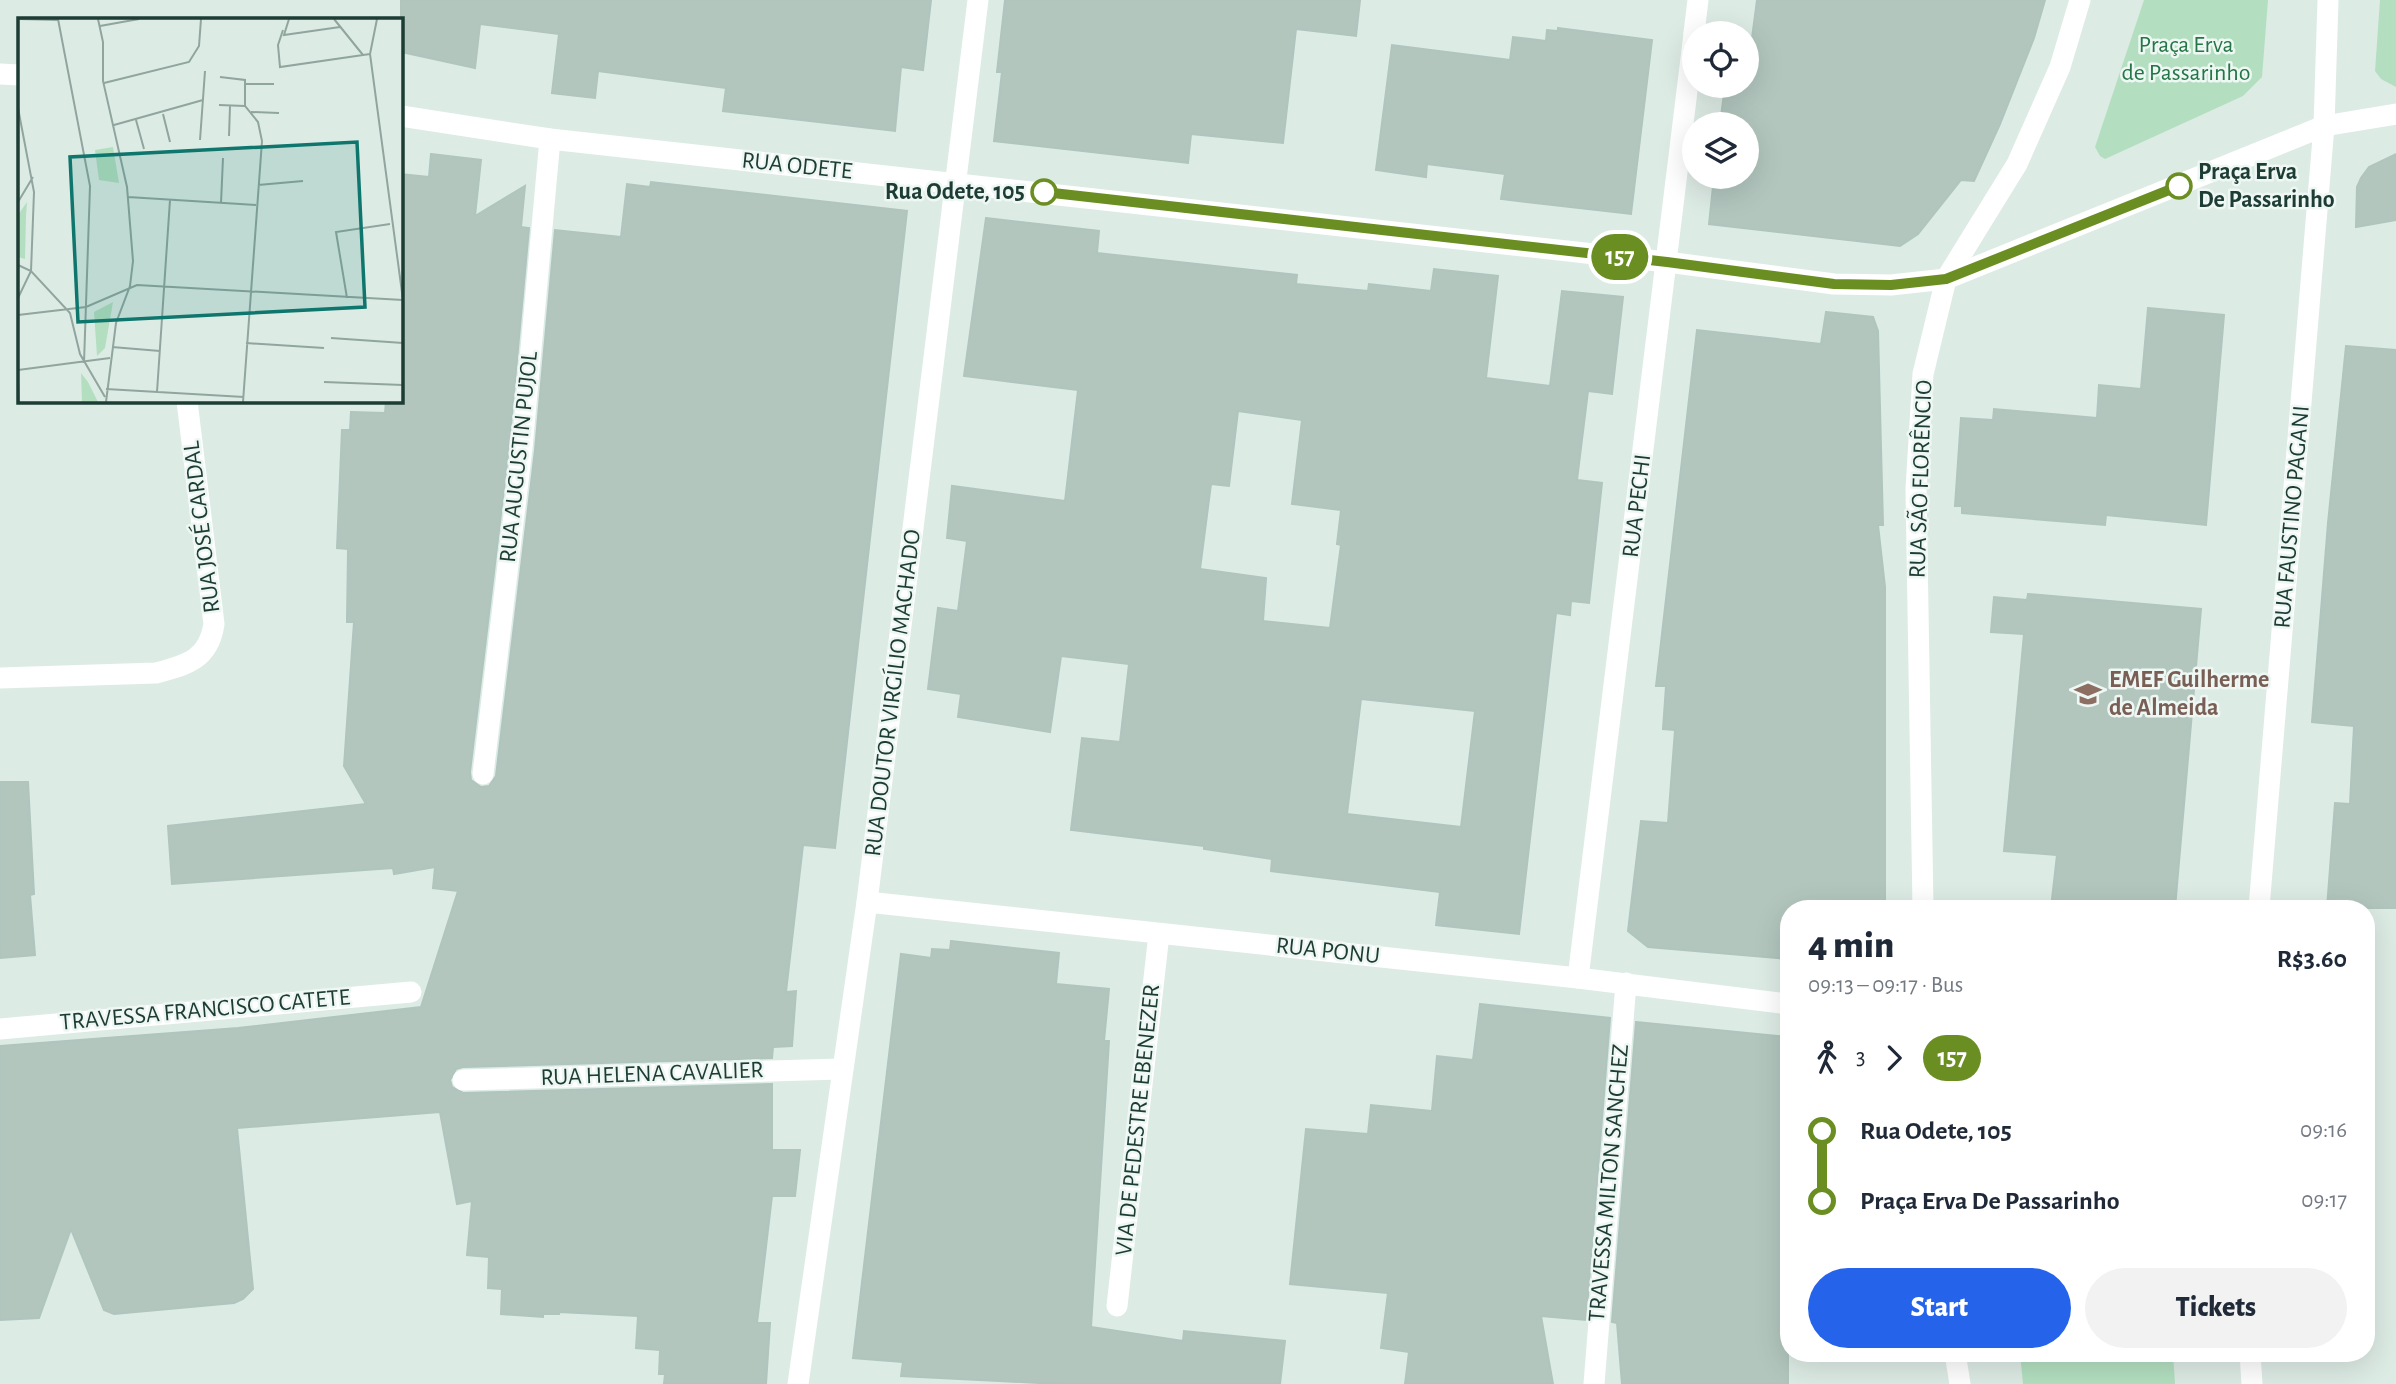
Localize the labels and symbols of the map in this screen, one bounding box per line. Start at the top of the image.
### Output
inset map [18,18,402,402]
park label: Praça Erva de Passarinho [2121,33,2251,85]
street label: RUA ODETE [741,148,854,184]
place label: Praça Erva De Passarinho [2198,160,2335,212]
marker: Praça Erva De Passarinho [2166,173,2192,199]
marker: Rua Odete, 105 [1031,179,1057,205]
place label: Rua Odete, 105 [885,180,1025,204]
line badge: 157 [1580,234,1660,280]
street label: RUA AUGUSTIN PUJOL [496,350,542,564]
street label: RUA SÃO FLORÊNCIO [1904,379,1936,579]
street label: RUA FAUSTINO PAGANI [2270,404,2314,630]
street label: RUA JOSÉ CARDAL [178,440,224,615]
street label: RUA PECHI [1619,453,1655,559]
street label: RUA DOUTOR VIRGÍLIO MACHADO [859,528,925,858]
place label: EMEF Guilherme de Almeida [2109,668,2269,720]
school or university icon: EMEF Guilherme de Almeida [2073,679,2103,709]
street label: RUA PONU [1275,934,1381,968]
street label: VIA DE PEDESTRE EBENEZER [1112,983,1164,1257]
street label: TRAVESSA FRANCISCO CATETE [59,985,352,1035]
street label: TRAVESSA MILTON SANCHEZ [1585,1043,1633,1323]
street label: RUA HELENA CAVALIER [540,1058,764,1090]

